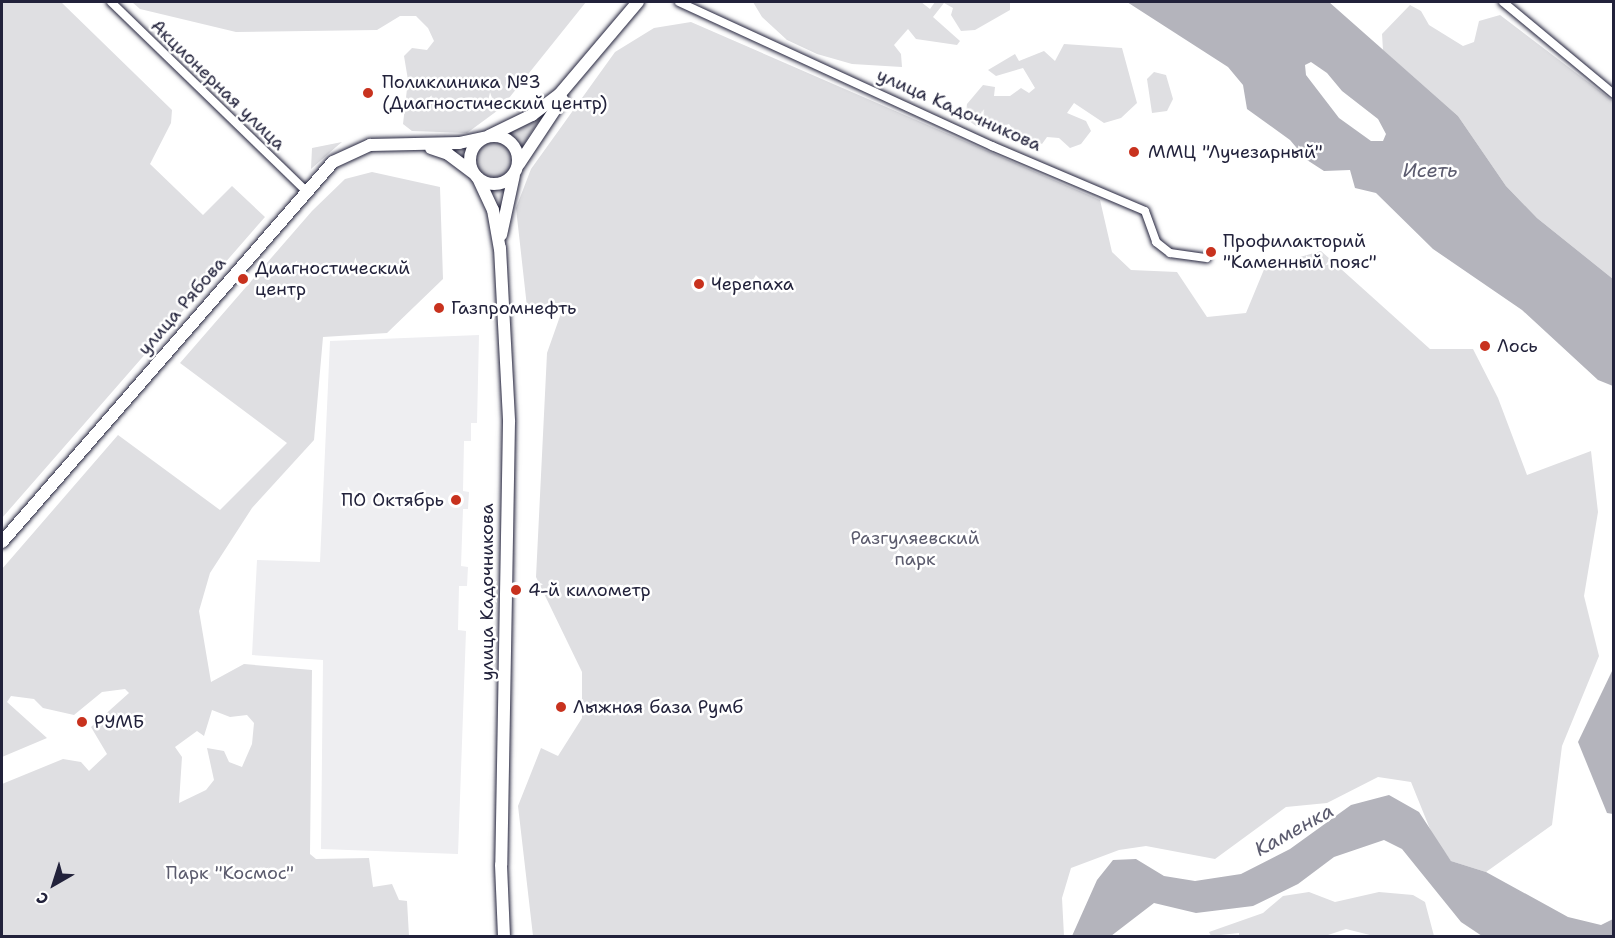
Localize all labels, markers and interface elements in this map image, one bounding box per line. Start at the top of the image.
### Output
street label: Акционерная улица [146,15,290,155]
street label: улица Кадочникова [873,64,1045,156]
place label: Поликлиника №3 (Диагностический центр) [382,72,607,115]
marker: Поликлиника №3 (Диагностический центр) [359,84,377,102]
place label: ММЦ "Лучезарный" [1148,141,1323,163]
marker: ММЦ "Лучезарный" [1125,143,1143,161]
water label: Исеть [1402,158,1458,182]
place label: Профилакторий "Каменный пояс" [1223,231,1377,274]
marker: Профилакторий "Каменный пояс" [1204,245,1218,259]
street label: улица Рябова [134,253,230,359]
place label: Диагностический центр [255,258,410,300]
marker: Диагностический центр [236,272,250,286]
place label: Черепаха [711,273,794,295]
marker: Черепаха [692,277,706,291]
place label: Газпромнефть [451,297,576,319]
marker: Газпромнефть [432,301,446,315]
place label: Лось [1497,335,1538,357]
marker: Лось [1478,339,1492,353]
place label: ПО Октябрь [341,489,444,511]
marker: ПО Октябрь [449,493,463,507]
street label: улица Кадочникова [476,503,498,681]
park label: Разгуляевский парк [851,528,979,570]
place label: 4-й километр [528,579,651,601]
marker: 4-й километр [509,583,523,597]
place label: Лыжная база Румб [573,696,743,718]
marker: Лыжная база Румб [554,700,568,714]
place label: РУМБ [94,711,145,733]
marker: РУМБ [75,715,89,729]
water label: Каменка [1250,798,1338,862]
north arrow [24,854,84,914]
park label: Парк "Космос" [166,862,294,884]
text: С [32,887,53,910]

